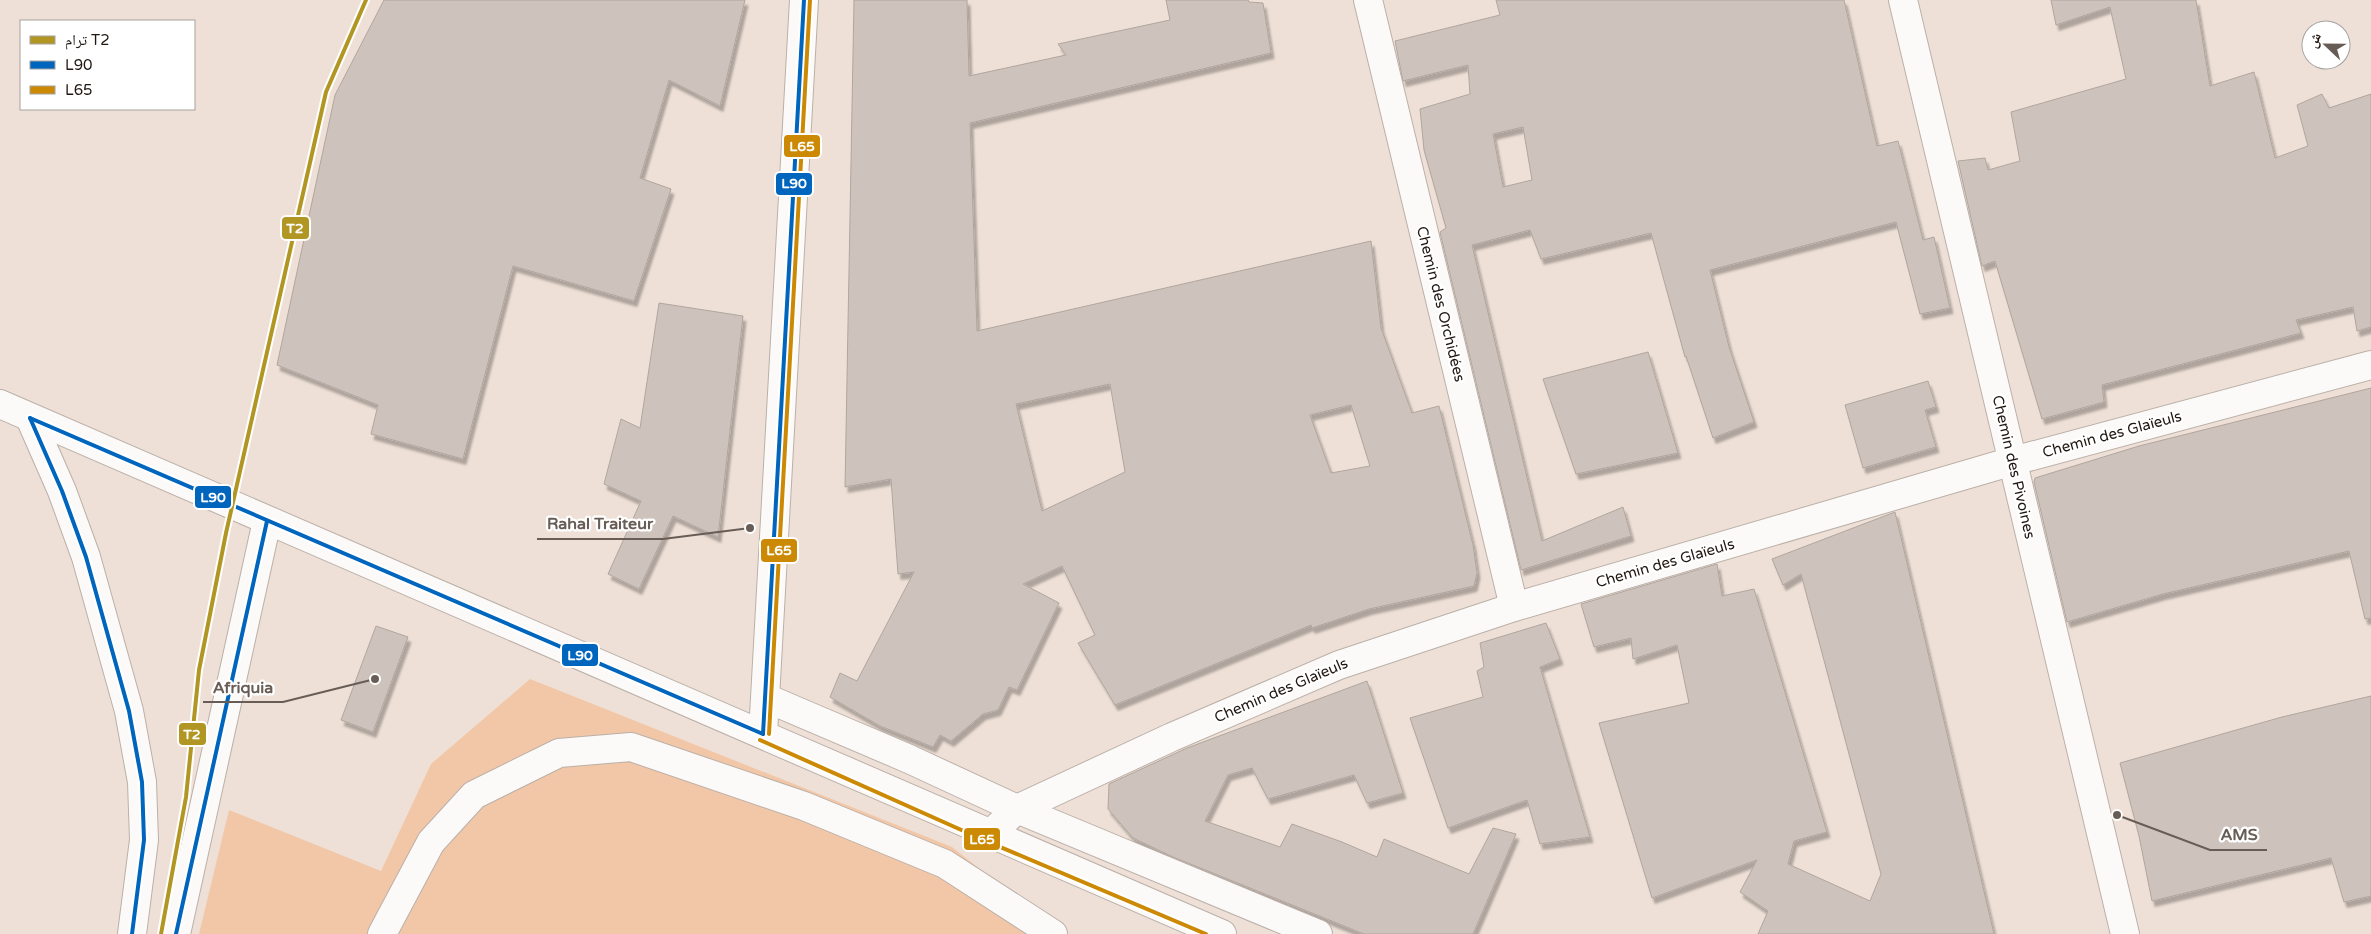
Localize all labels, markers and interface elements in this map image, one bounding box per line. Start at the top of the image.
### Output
legend [20,20,195,110]
north arrow [2301,20,2351,70]
text: ش [2304,30,2325,50]
text: ترام T2 [65,31,110,50]
text: L90 [65,56,92,74]
text: L65 [65,81,92,99]
line badge: L65 [783,134,821,158]
text: L65 [789,138,815,155]
line badge: L90 [775,172,813,196]
text: L90 [781,175,807,192]
line badge: T2 [281,216,310,240]
text: T2 [285,220,304,237]
street label: Chemin des Orchidées [1413,224,1469,384]
street label: Chemin des Pivoines [1989,393,2039,541]
street label: Chemin des Glaïeuls [2040,407,2184,461]
line badge: L90 [194,485,232,509]
text: L90 [200,489,226,506]
callout: Rahal Traiteur [537,508,663,539]
text: Rahal Traiteur [547,514,654,534]
street label: Chemin des Glaïeuls [1594,535,1736,591]
line badge: L65 [760,538,798,563]
text: L65 [766,542,792,559]
line badge: L90 [561,643,599,667]
text: L90 [567,647,593,664]
street label: Chemin des Glaïeuls [1211,654,1351,726]
callout: Afriquia [203,671,283,702]
text: Afriquia [213,678,273,698]
line badge: T2 [178,722,207,746]
text: T2 [182,726,201,743]
callout: AMS [2210,819,2267,850]
text: AMS [2220,825,2258,845]
line badge: L65 [963,827,1001,851]
text: L65 [969,831,995,848]

